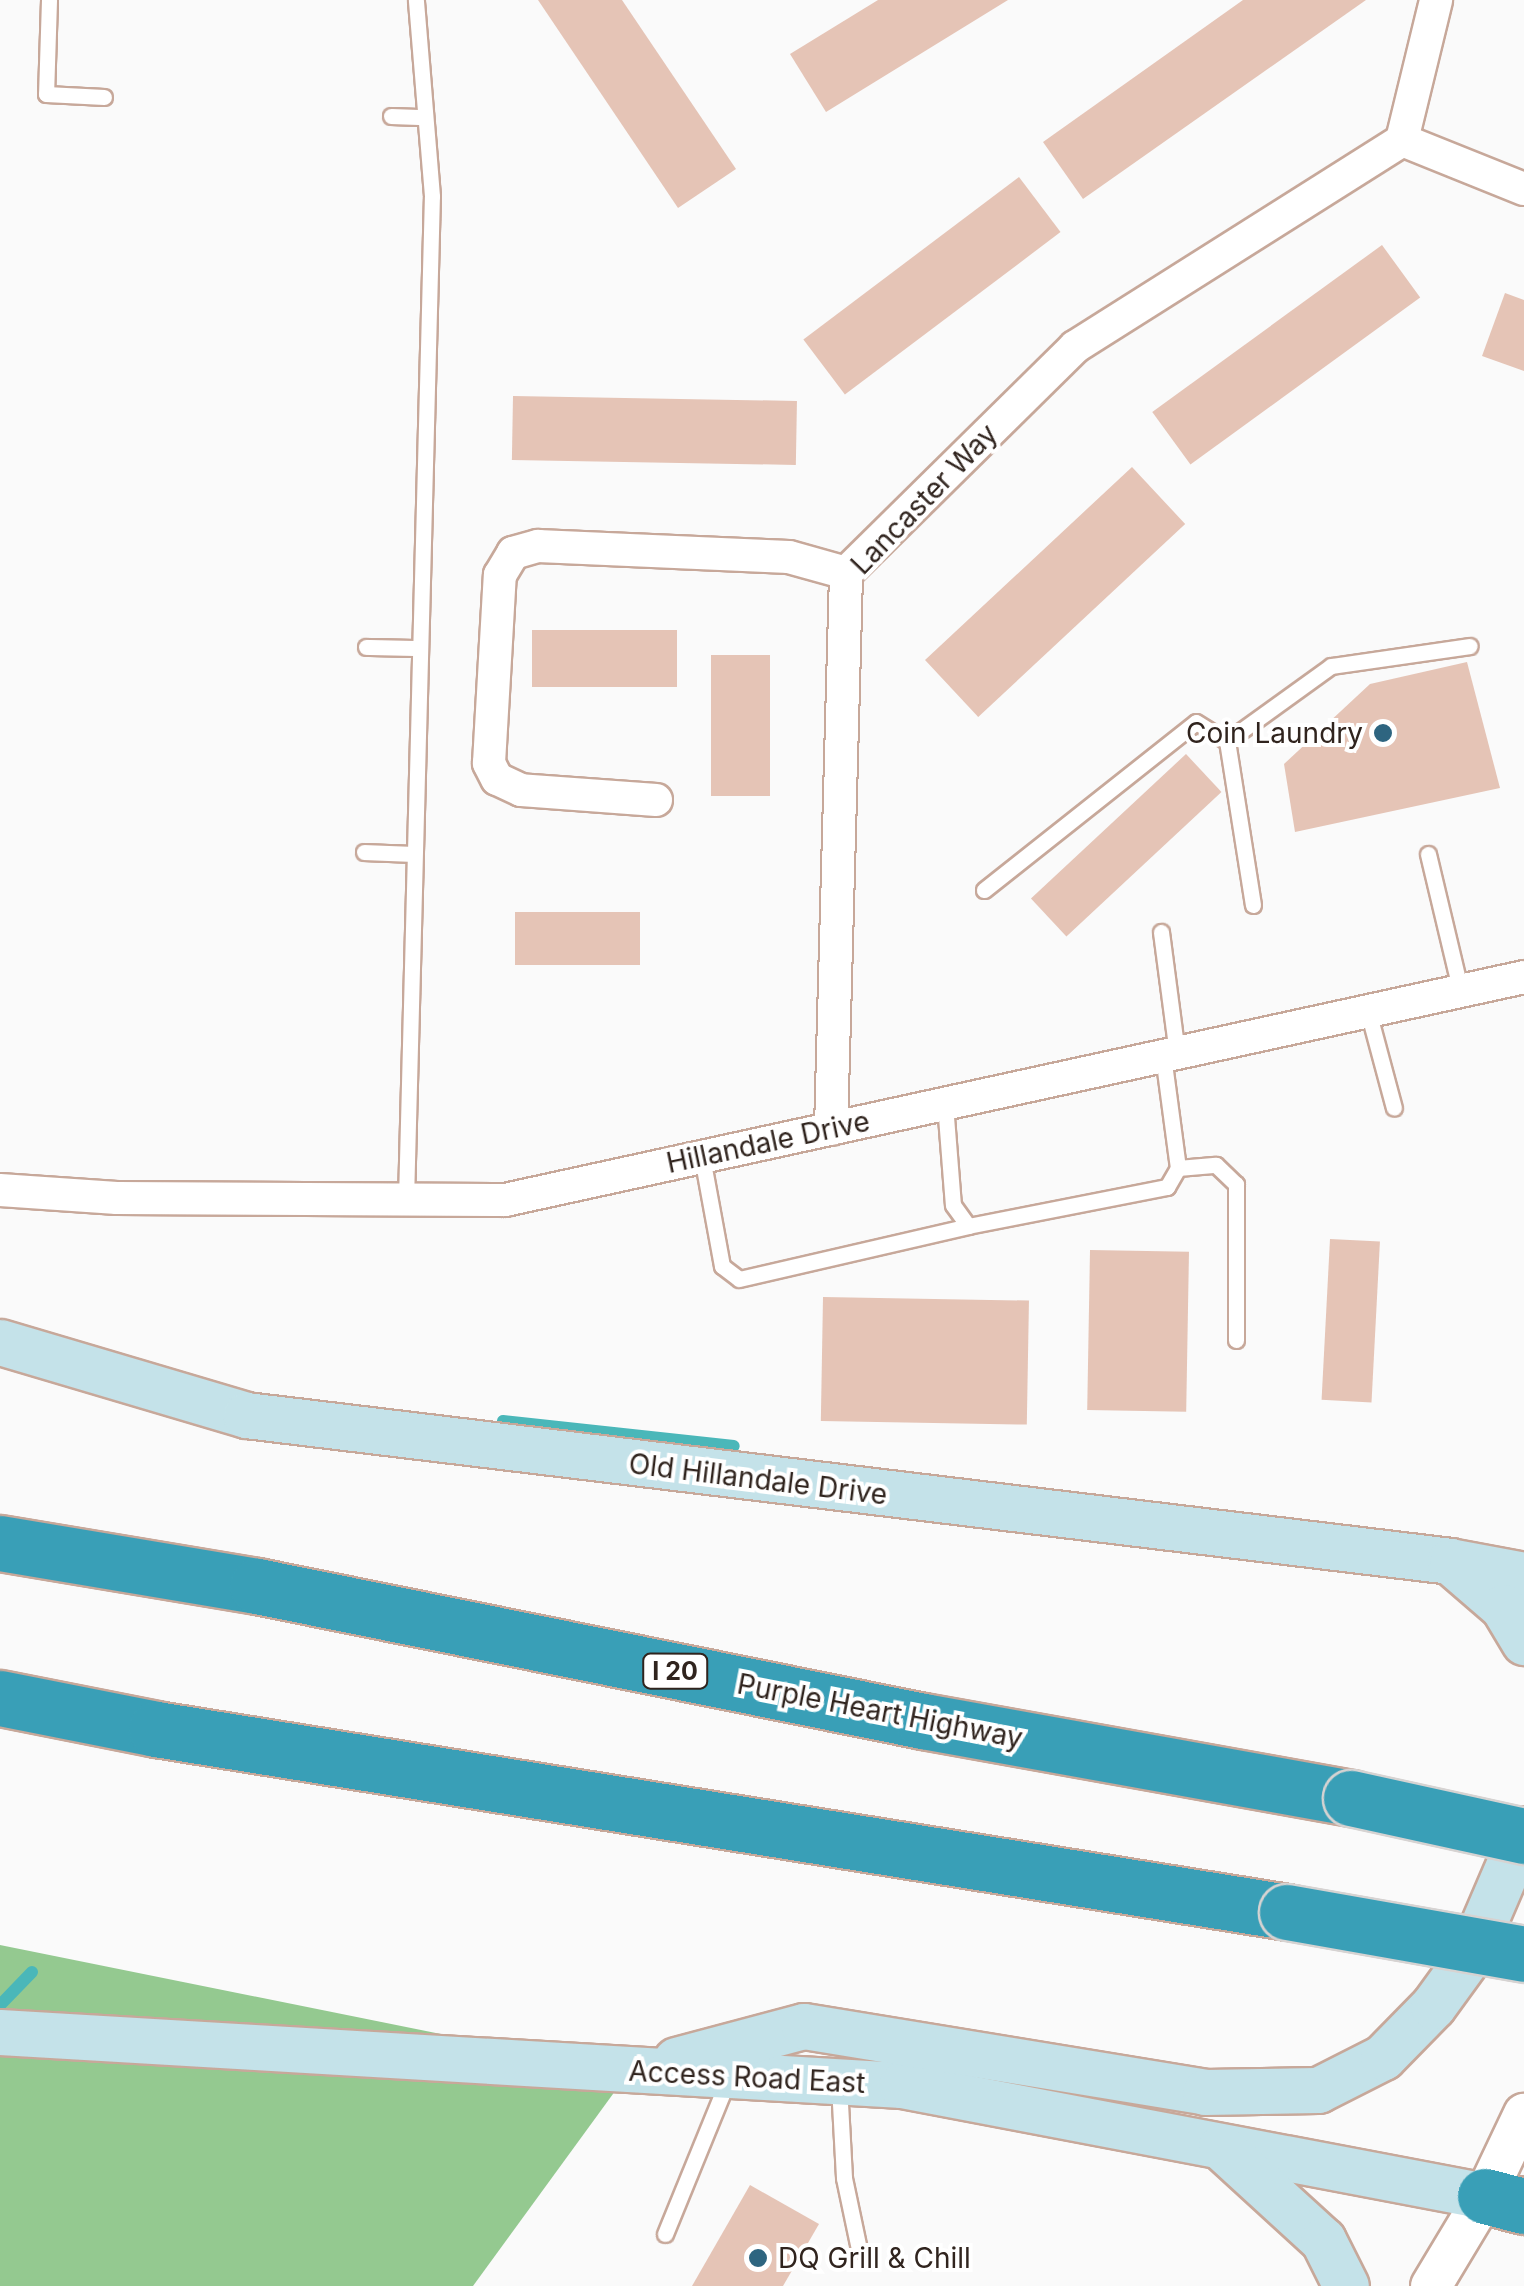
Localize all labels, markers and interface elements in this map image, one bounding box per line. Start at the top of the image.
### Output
street label: Lancaster Way [844,417,1004,581]
place label: Coin Laundry [1186,716,1363,750]
marker: Coin Laundry [1372,722,1394,744]
street label: Hillandale Drive [663,1104,873,1180]
street label: Old Hillandale Drive [627,1446,889,1512]
road number: I 20 [640,1651,710,1691]
street label: Purple Heart Highway [734,1667,1026,1755]
street label: Access Road East [628,2054,866,2100]
place label: DQ Grill & Chill [778,2241,971,2275]
marker: DQ Grill & Chill [747,2247,769,2269]

